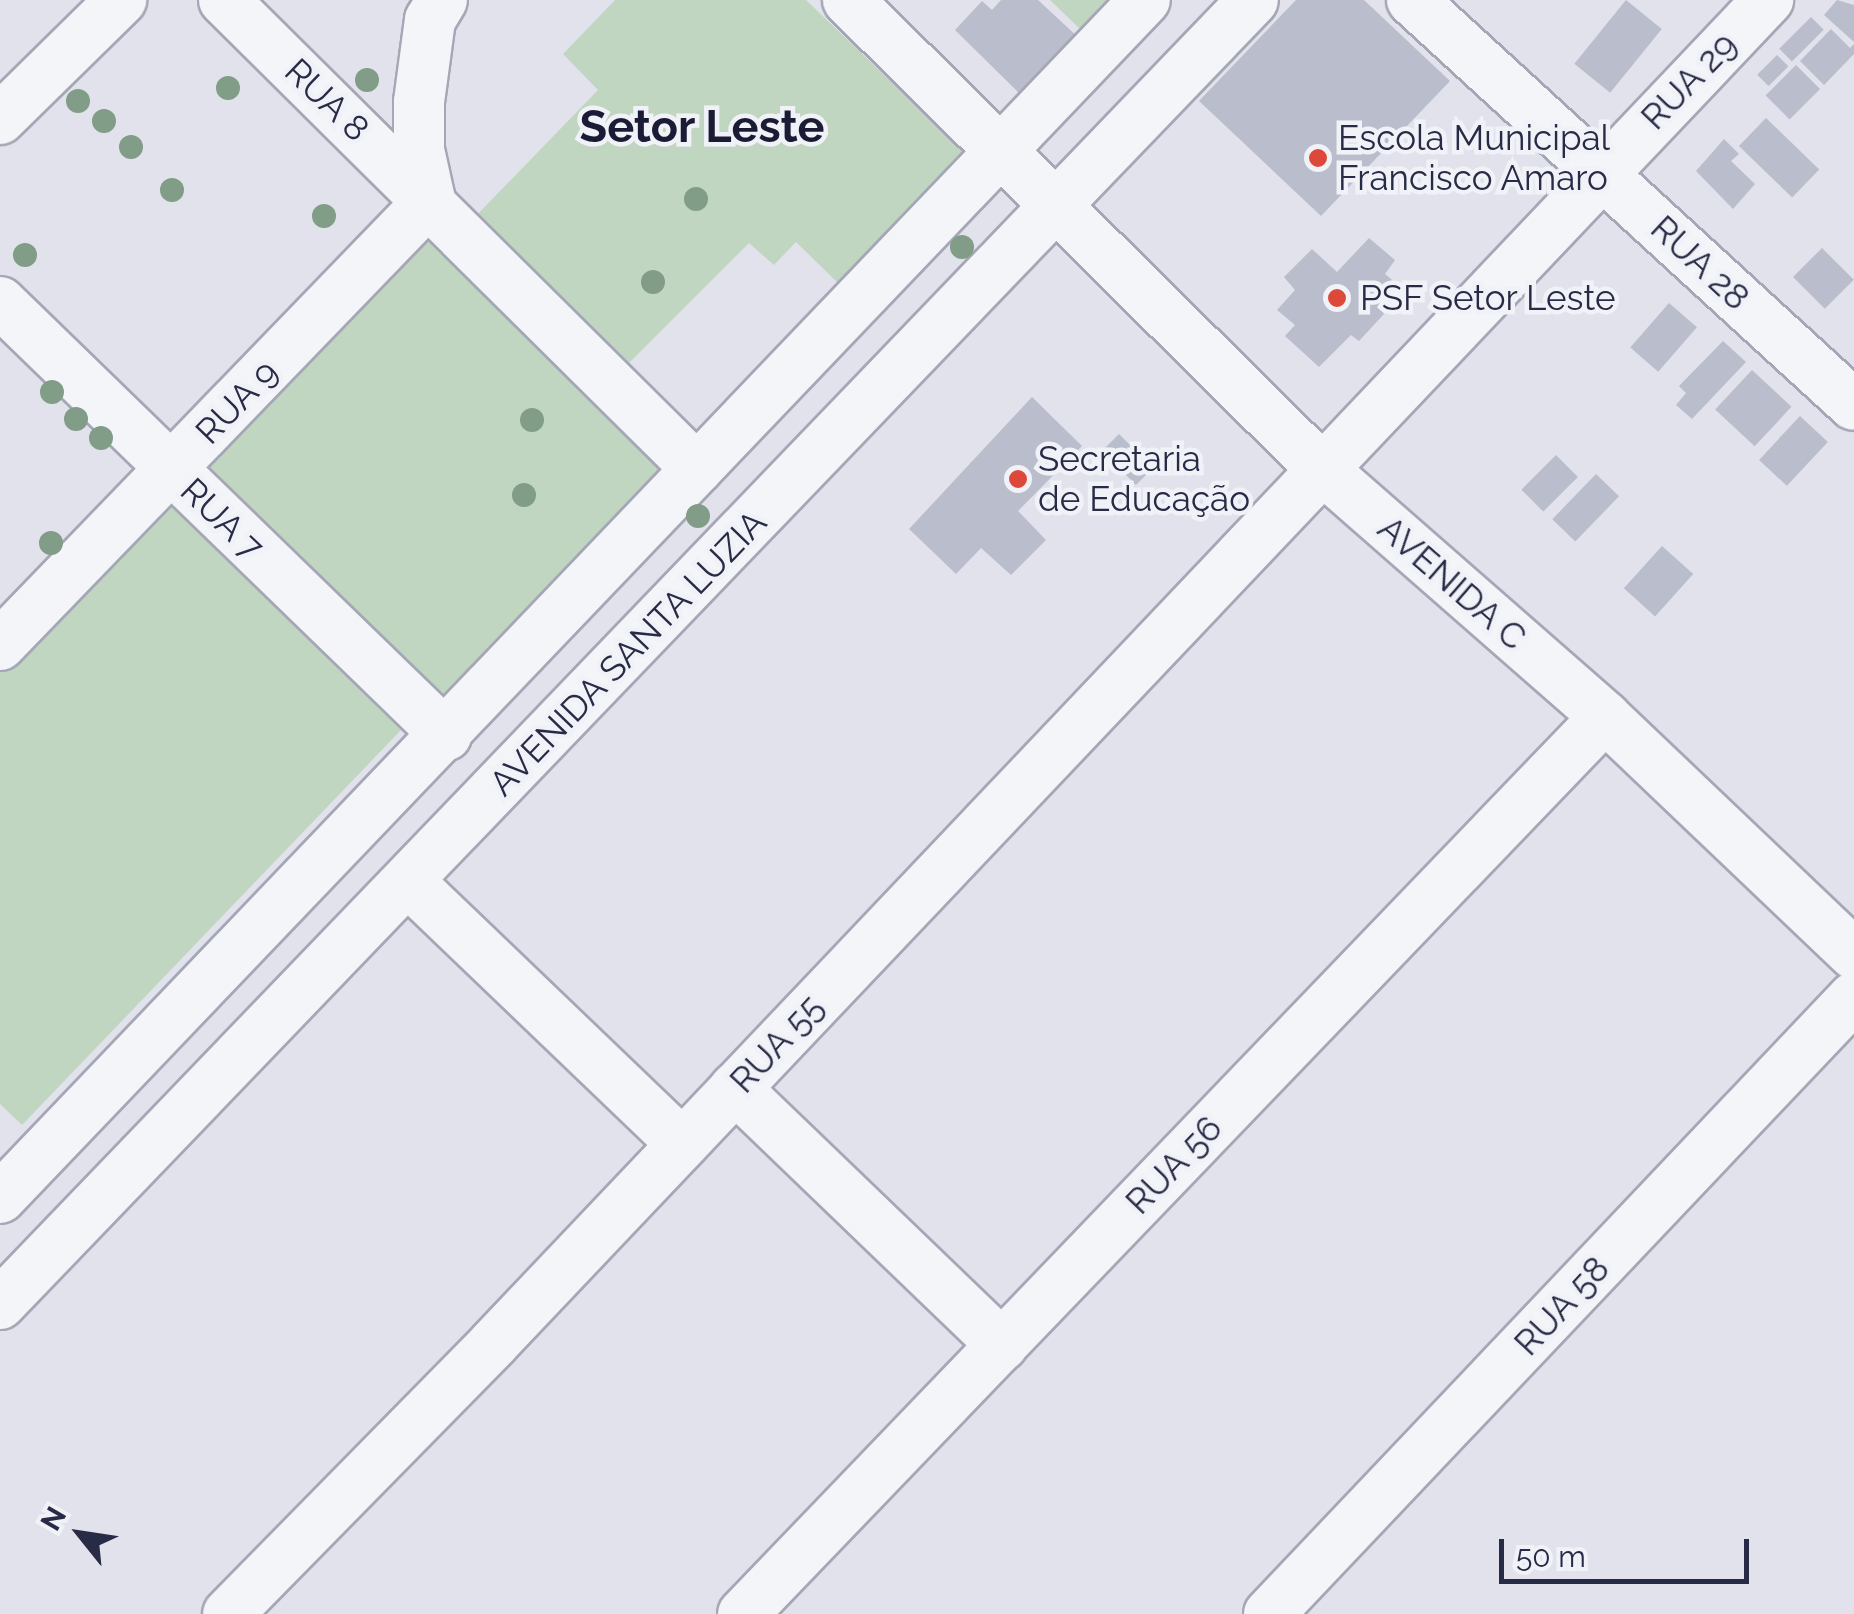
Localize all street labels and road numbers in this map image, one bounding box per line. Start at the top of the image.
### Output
street label: RUA 29 [1632,23,1746,139]
street label: RUA 8 [276,50,378,150]
street label: RUA 28 [1642,207,1758,319]
street label: RUA 9 [187,351,287,453]
street label: RUA 7 [172,469,272,569]
street label: AVENIDA SANTA LUZIA [480,501,776,805]
street label: AVENIDA C [1369,507,1535,659]
street label: RUA 55 [721,986,833,1102]
street label: RUA 56 [1117,1107,1231,1223]
street label: RUA 58 [1505,1248,1619,1364]

